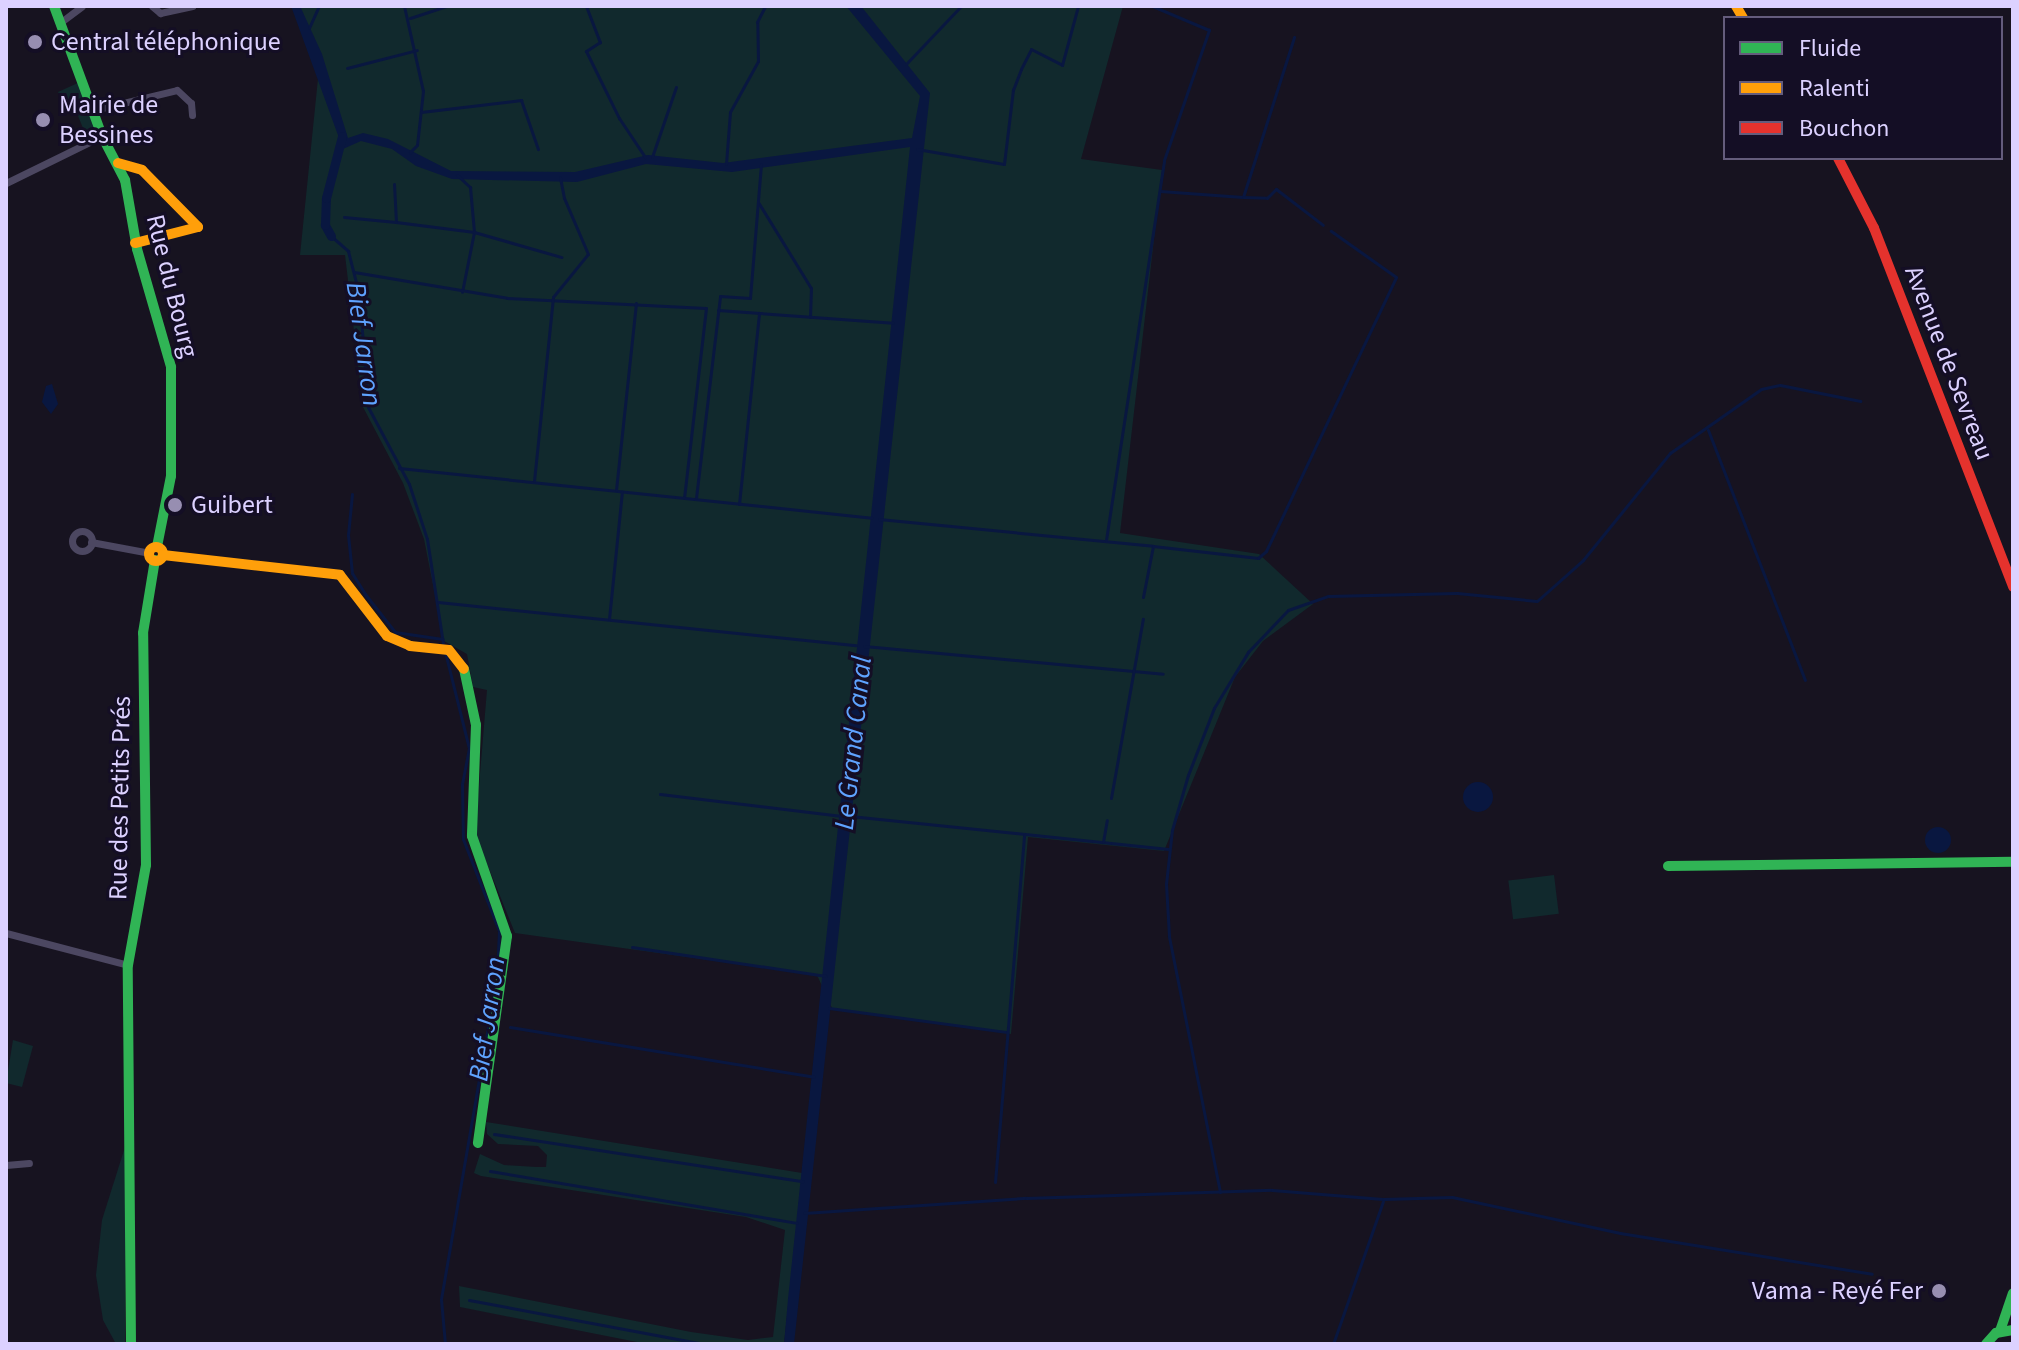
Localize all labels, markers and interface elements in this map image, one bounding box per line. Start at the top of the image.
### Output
legend [1723,16,2003,160]
place label: Central téléphonique [51,26,281,58]
text: Fluide [1799,31,1861,66]
marker: Central téléphonique [26,33,44,51]
text: Ralenti [1799,71,1870,106]
place label: Mairie de Bessines [59,89,158,150]
marker: Mairie de Bessines [34,111,52,129]
text: Bouchon [1799,111,1889,146]
street label: Rue du Bourg [139,211,205,361]
street label: Avenue de Sevreau [1898,262,2000,464]
water label: Bief Jarron [339,280,389,408]
place label: Guibert [191,489,273,521]
marker: Guibert [166,496,184,514]
water label: Le Grand Canal [827,654,879,832]
street label: Rue des Petits Prés [103,696,137,900]
water label: Bief Jarron [462,955,512,1083]
place label: Vama - Reyé Fer [1752,1275,1923,1307]
marker: Vama - Reyé Fer [1930,1282,1948,1300]

